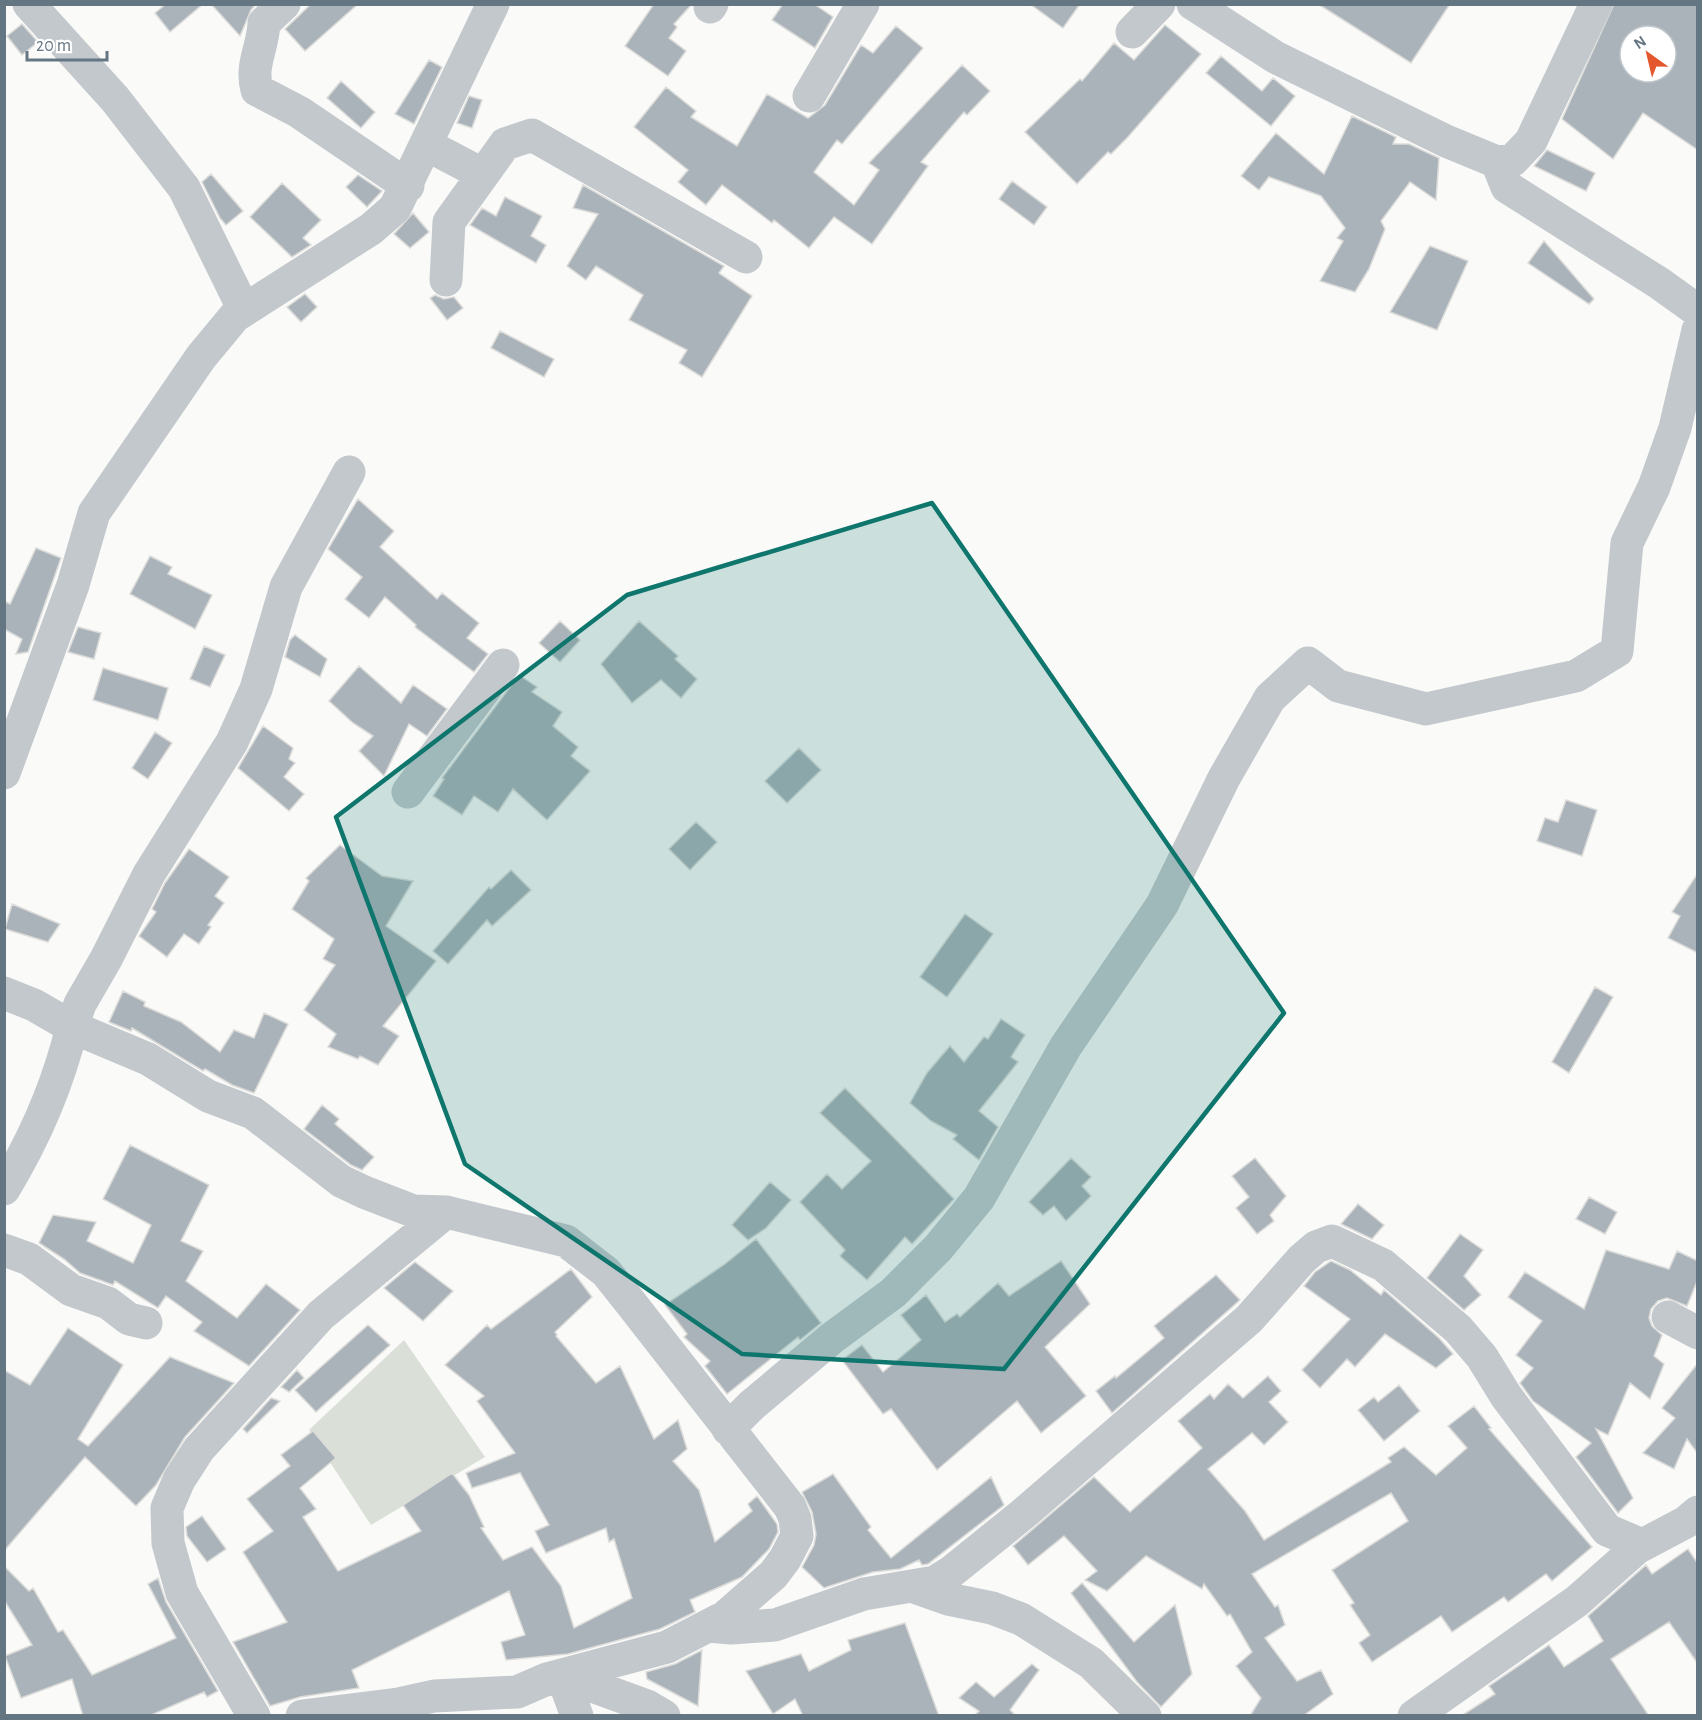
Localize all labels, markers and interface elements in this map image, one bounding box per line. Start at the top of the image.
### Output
scale bar [27,24,106,62]
north arrow [1618,24,1678,84]
text: N [1631,33,1649,52]
text: 20 m [36,37,71,55]

